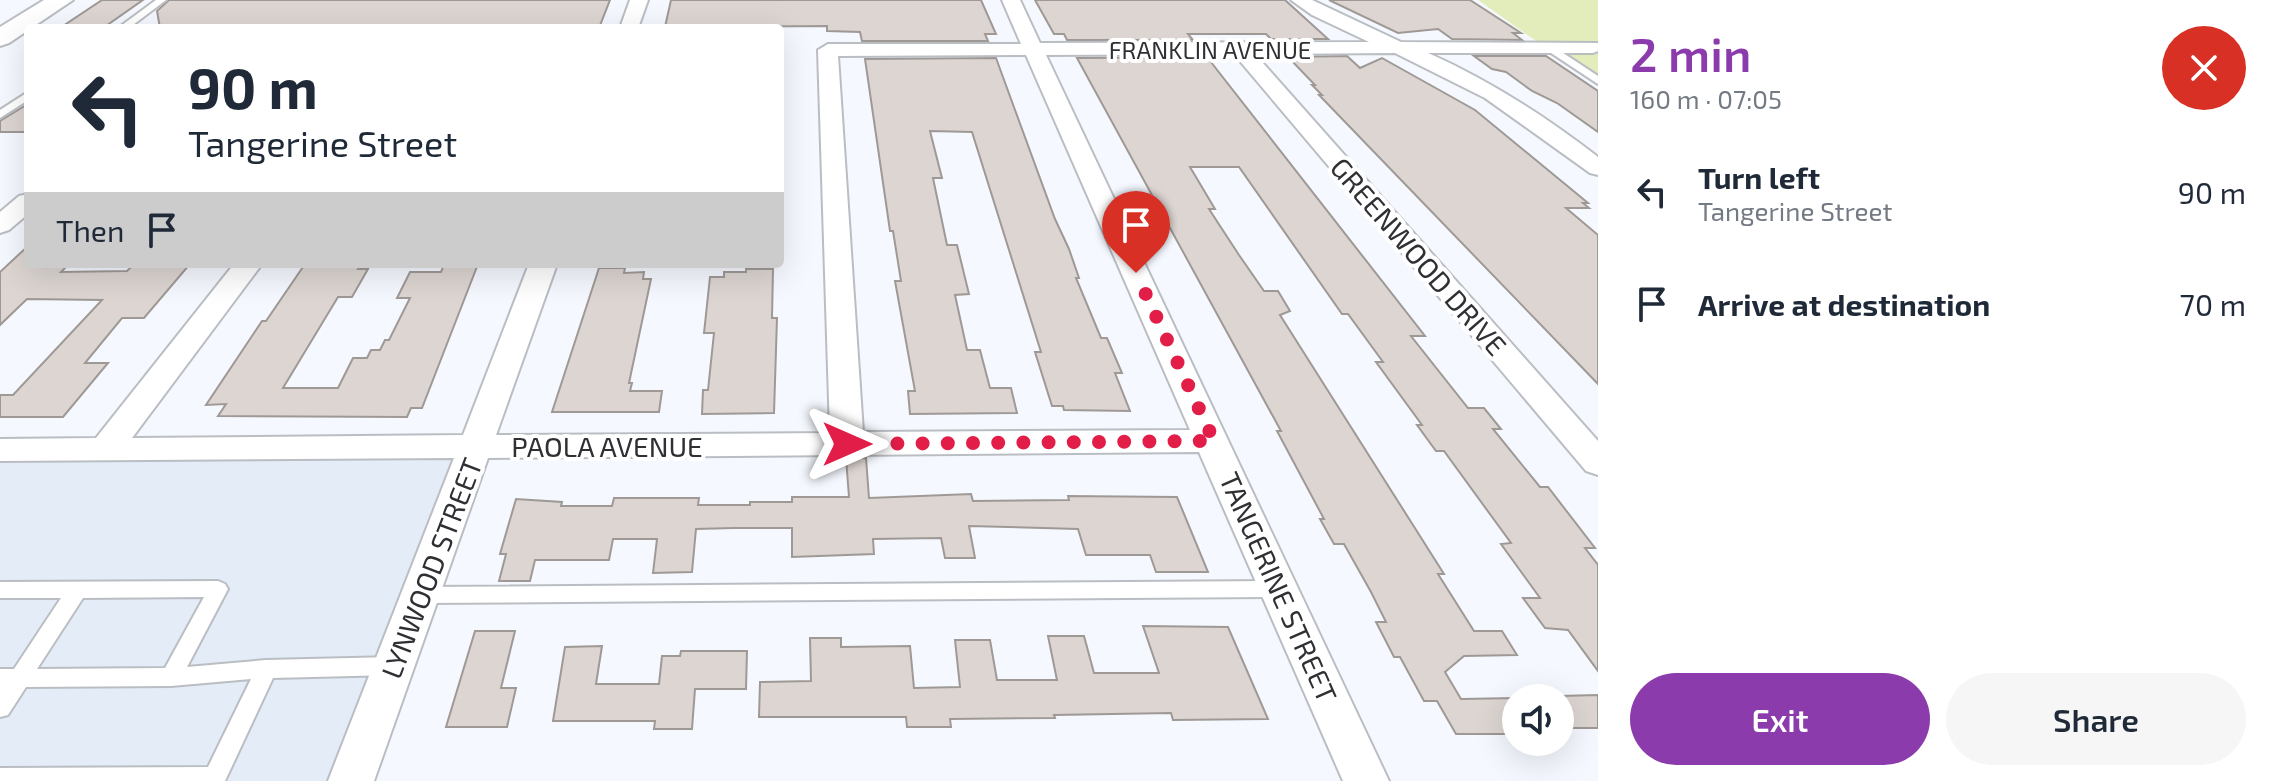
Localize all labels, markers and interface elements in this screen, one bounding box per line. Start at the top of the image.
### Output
text: 2 min [1630,24,1751,82]
button: close [2162,26,2246,110]
street label: FRANKLIN AVENUE [1109,35,1311,64]
text: 90 m [188,53,318,120]
icon: left [56,56,160,160]
text: 160 m · 07:05 [1630,83,1782,114]
text: Tangerine Street [188,121,457,164]
street label: GREENWOOD DRIVE [1324,150,1514,362]
text: Turn left [1698,159,1820,195]
icon: left [1630,170,1674,214]
text: 90 m [2178,174,2246,210]
pin [1102,191,1170,273]
text: Tangerine Street [1698,195,1892,226]
icon: arrive [1114,203,1158,247]
icon: arrive [140,208,184,252]
text: Then [56,212,124,248]
icon: arrive [1630,282,1674,326]
text: Arrive at destination [1698,286,1990,322]
text: 70 m [2180,286,2246,322]
position arrow [805,402,889,486]
street label: PAOLA AVENUE [511,429,703,463]
street label: LYNWOOD STREET [373,453,489,683]
street label: TANGERINE STREET [1213,467,1345,707]
button: Exit [1630,673,1930,765]
button: Share [1946,673,2246,765]
map controls [1502,684,1574,756]
button: sound [1502,684,1574,756]

